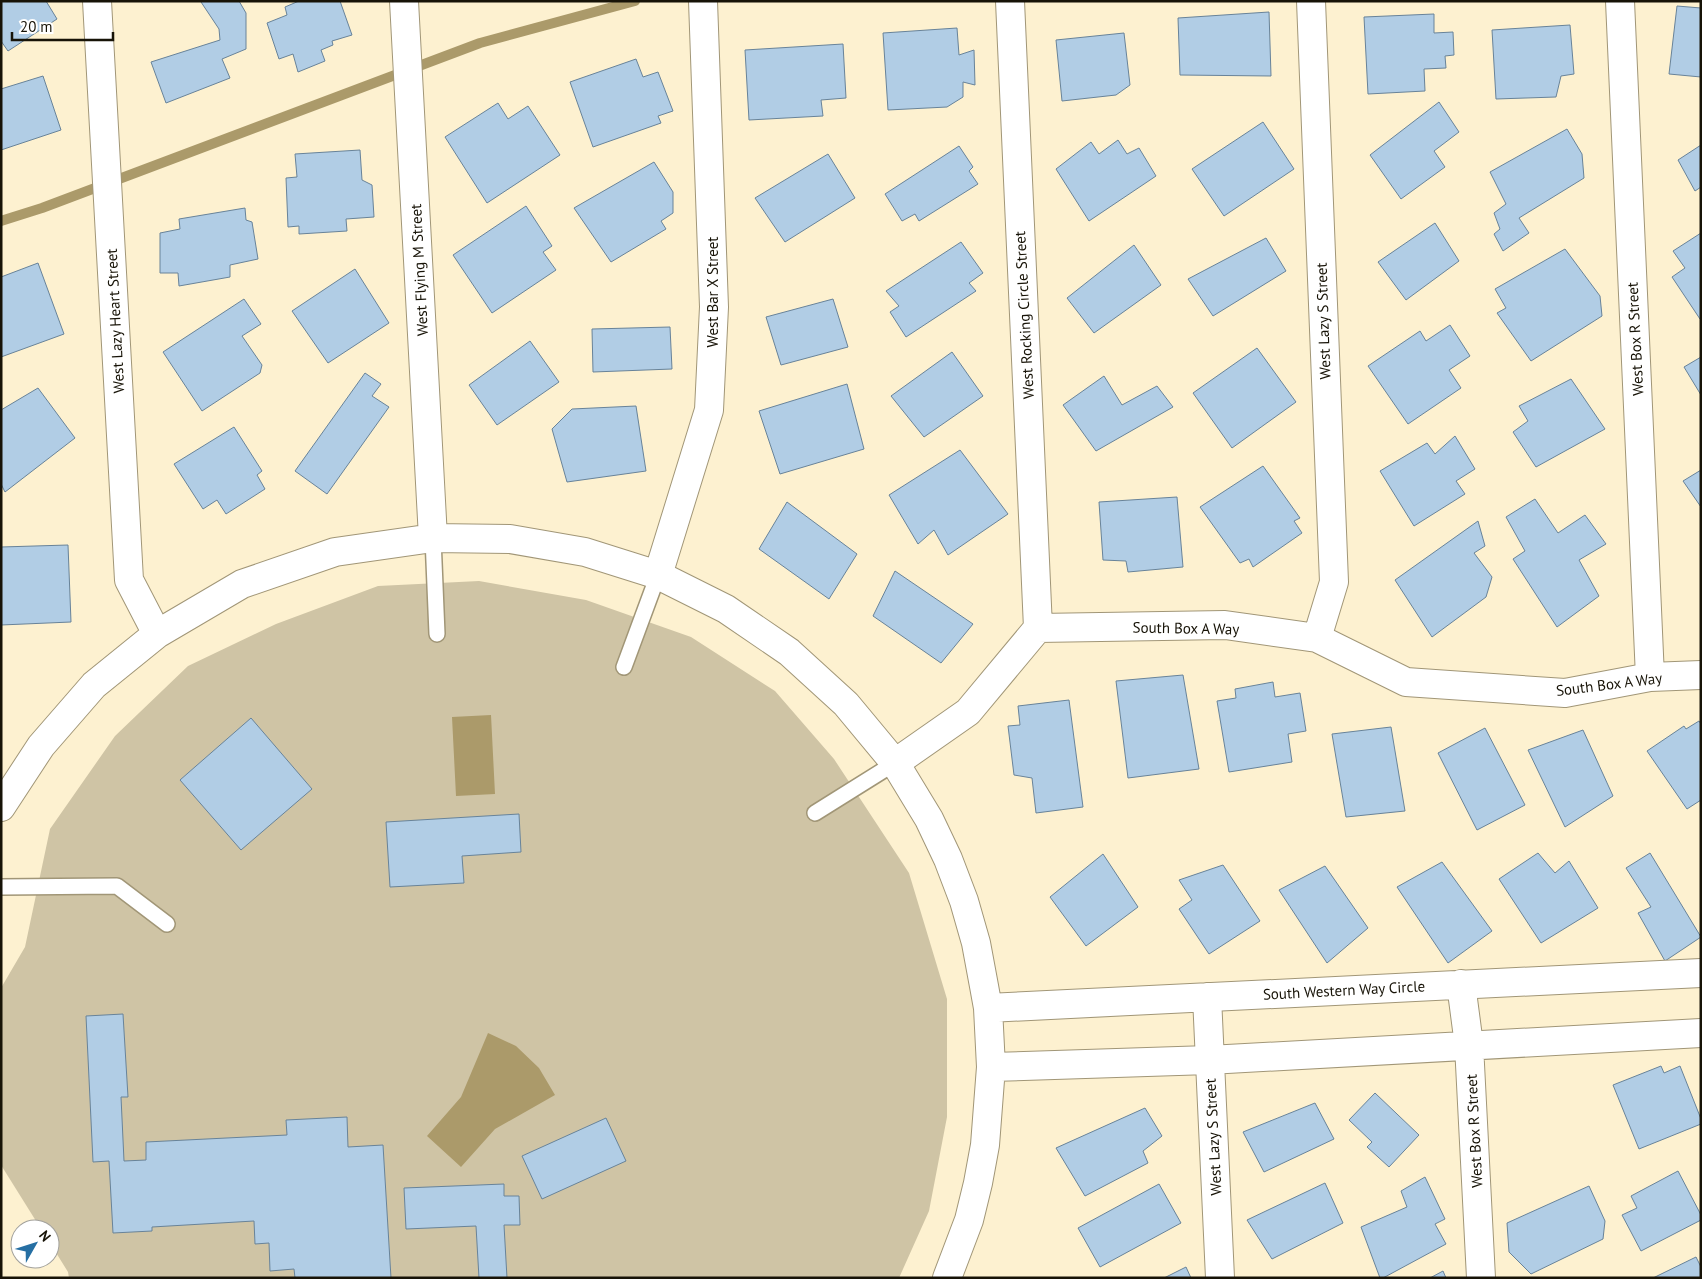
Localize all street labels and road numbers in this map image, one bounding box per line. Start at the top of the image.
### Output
street label: West Flying M Street [406,203,432,337]
street label: West Rocking Circle Street [1010,231,1038,399]
street label: West Bar X Street [703,237,722,347]
street label: West Lazy Heart Street [102,248,128,394]
street label: West Lazy S Street [1311,262,1335,380]
street label: West Box R Street [1623,282,1647,396]
street label: South Box A Way [1132,618,1240,638]
street label: South Box A Way [1555,668,1663,700]
street label: South Western Way Circle [1262,976,1426,1004]
street label: West Box R Street [1462,1074,1486,1188]
street label: West Lazy S Street [1200,1078,1226,1196]

